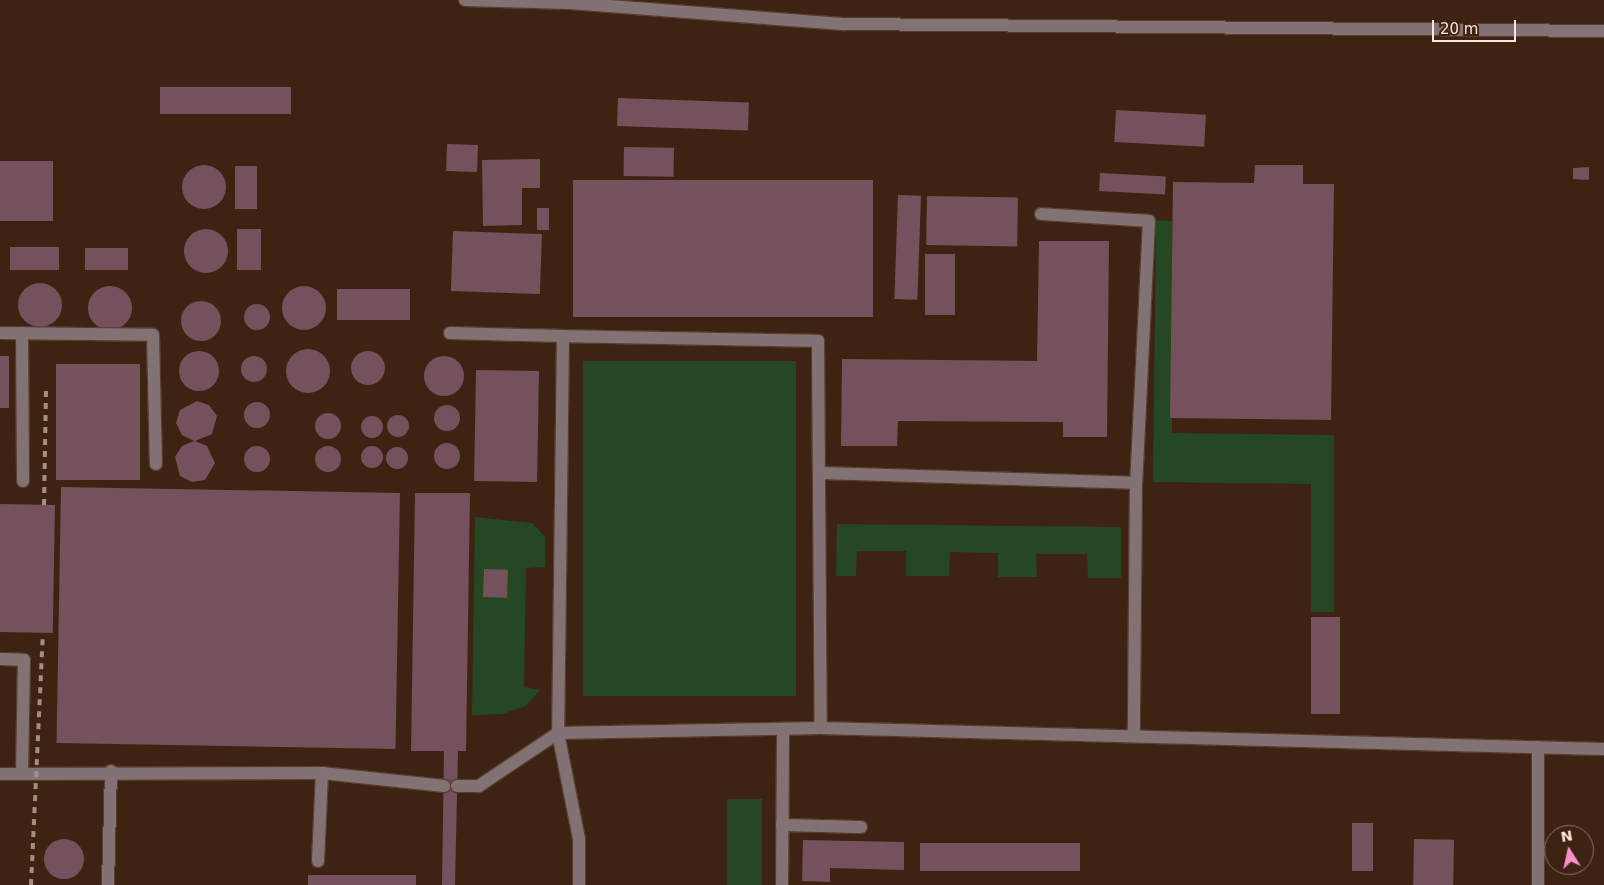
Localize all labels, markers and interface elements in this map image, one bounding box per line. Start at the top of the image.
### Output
scale bar [1434,10,1518,42]
text: 20 m [1440,20,1478,38]
north arrow [1544,825,1594,875]
text: N [1559,827,1574,845]

